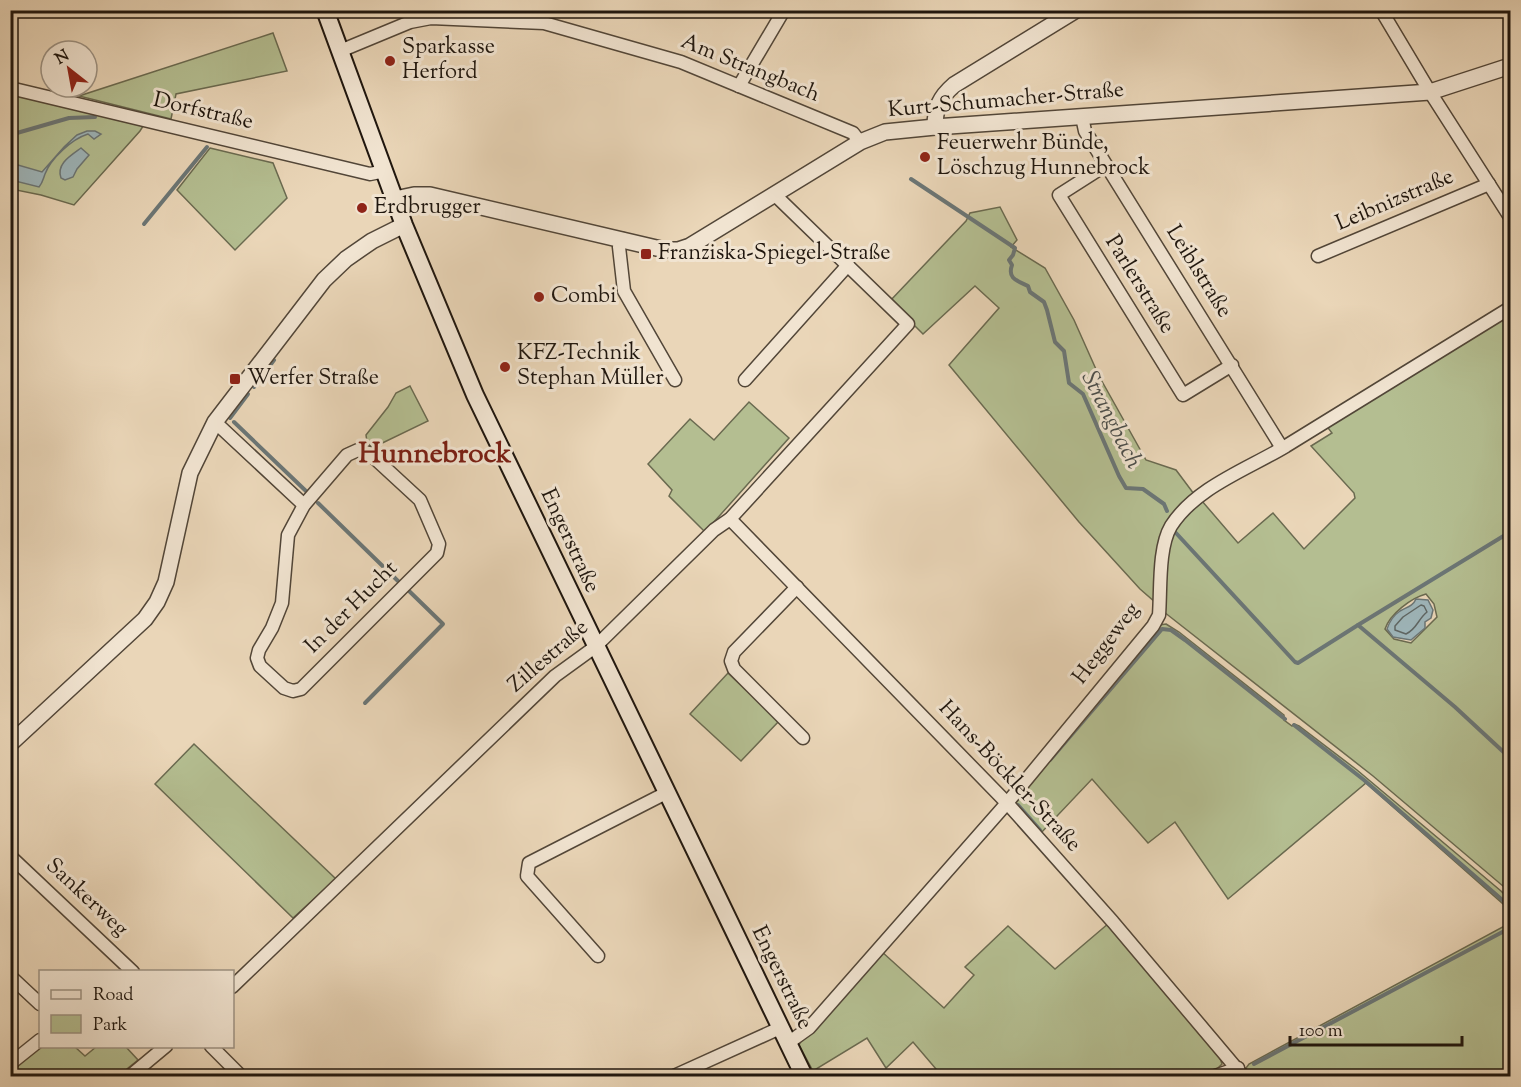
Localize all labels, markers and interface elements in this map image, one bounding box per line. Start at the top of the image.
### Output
street label: Am Strangbach [676,27,825,112]
place label: Sparkasse Herford [402,32,495,89]
north arrow [39,39,99,99]
text: N [51,45,74,71]
marker: Sparkasse Herford [383,54,397,68]
street label: Kurt-Schumacher-Straße [887,75,1125,127]
street label: Dorfstraße [150,85,256,139]
place label: Feuerwehr Bünde, Löschzug Hunnebrock [937,128,1150,185]
marker: Feuerwehr Bünde, Löschzug Hunnebrock [918,150,932,164]
street label: Leibnizstraße [1331,162,1459,240]
place label: Erdbrugger [374,192,481,224]
marker: Erdbrugger [355,201,369,215]
street label: Leiblstraße [1157,219,1239,325]
street label: Parlerstraße [1096,229,1182,341]
place label: Franziska-Spiegel-Straße [658,238,891,270]
marker: Franziska-Spiegel-Straße [639,247,653,261]
place label: Combi [551,281,616,313]
marker: Combi [532,290,546,304]
place label: KFZ-Technik Stephan Müller [517,338,664,395]
marker: KFZ-Technik Stephan Müller [498,360,512,374]
place label: Werfer Straße [247,363,379,395]
water label: Strangbach [1072,365,1150,475]
marker: Werfer Straße [228,372,242,386]
district label: Hunnebrock [359,435,512,475]
street label: Engerstraße [531,484,607,598]
street label: In der Hucht [298,554,406,662]
street label: Heggeweg [1065,596,1149,692]
street label: Zillestraße [502,613,596,701]
street label: Hans-Böckler-Straße [930,694,1088,860]
street label: Sankerweg [37,851,135,945]
street label: Engerstraße [742,921,820,1035]
legend [39,970,234,1048]
text: Road [93,983,133,1009]
scale bar [1290,1009,1462,1047]
text: Park [93,1013,128,1039]
text: 100 m [1299,1019,1343,1045]

